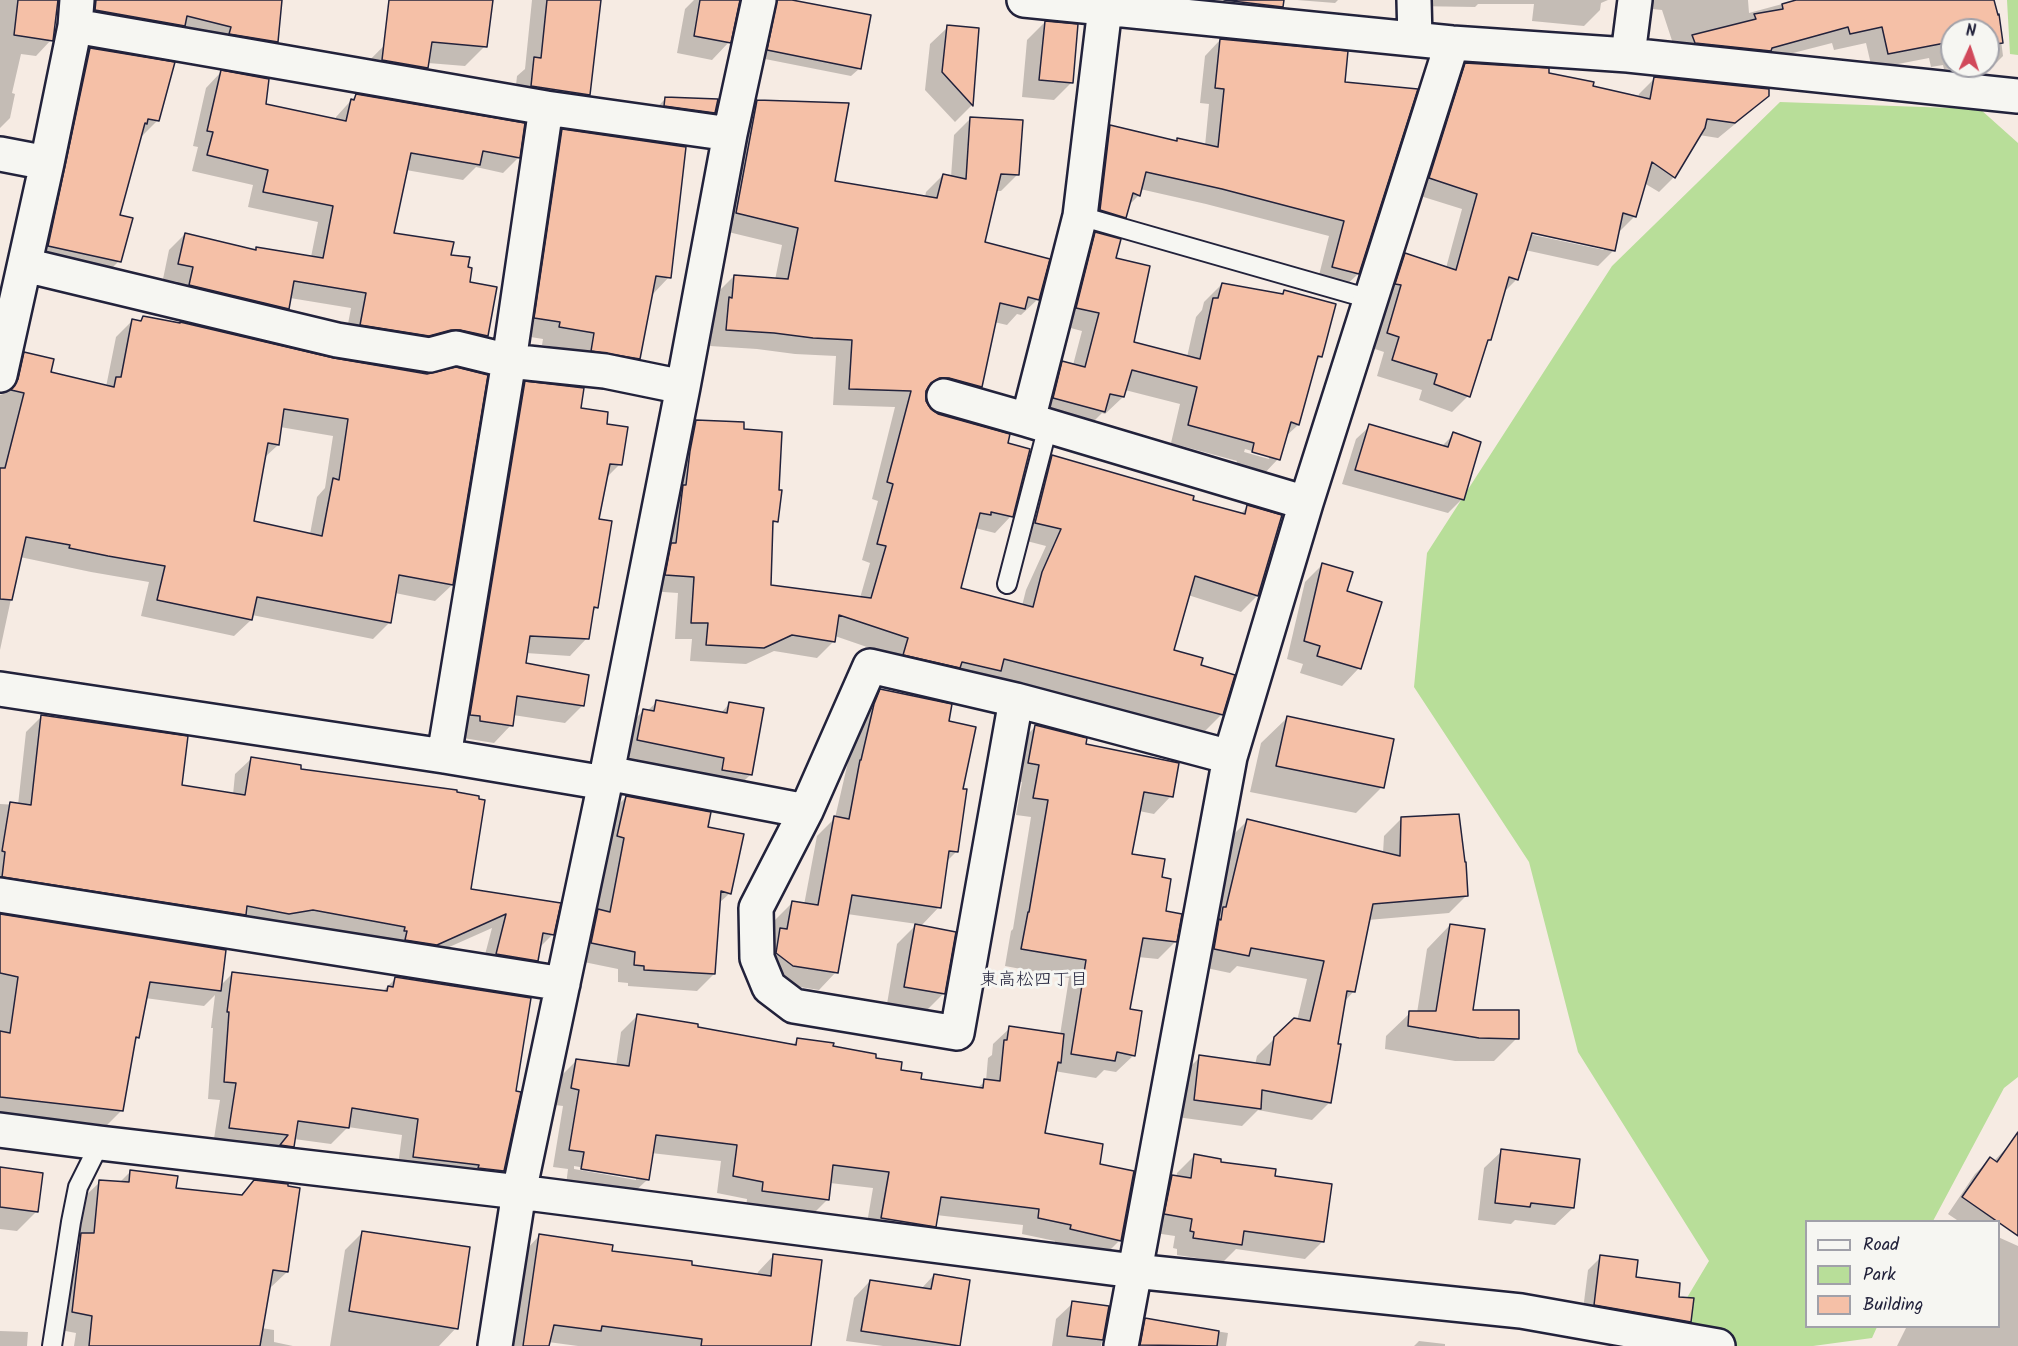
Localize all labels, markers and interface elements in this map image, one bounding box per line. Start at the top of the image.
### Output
north arrow [1940,18,2000,78]
text: N [1965,19,1977,44]
district label: 東高松四丁目 [980,971,1088,993]
legend [1805,1220,2000,1328]
text: Road [1863,1231,1899,1260]
text: Park [1863,1261,1896,1290]
text: Building [1863,1291,1923,1320]

